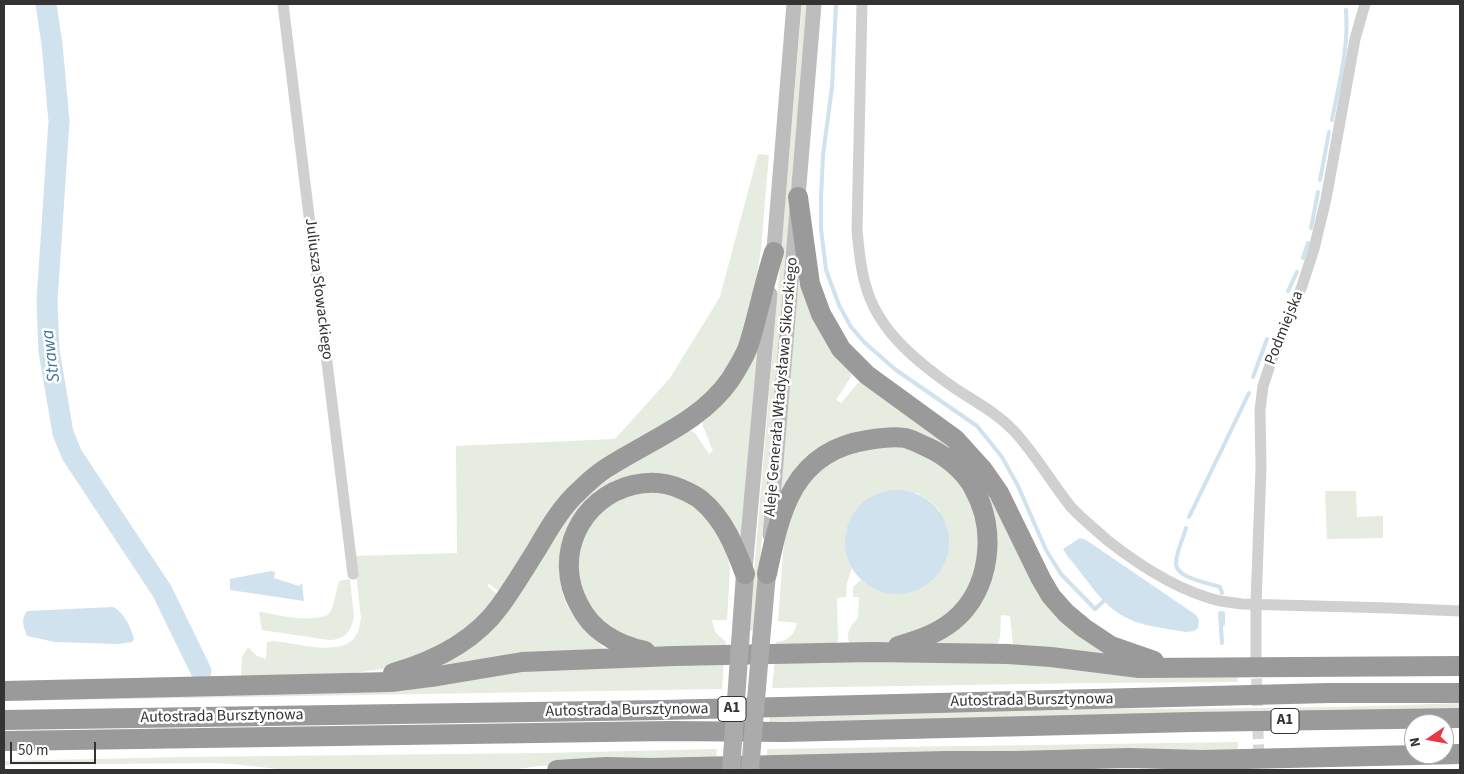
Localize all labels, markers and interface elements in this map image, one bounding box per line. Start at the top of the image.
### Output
street label: Juliusza Słowackiego [300,217,336,361]
street label: Aleje Generała Władysława Sikorskiego [761,256,803,518]
street label: Podmiejska [1262,288,1308,368]
water label: Strawa [38,328,66,384]
street label: Autostrada Bursztynowa [950,690,1114,712]
road number: A1 [718,696,746,722]
street label: Autostrada Bursztynowa [545,700,709,722]
street label: Autostrada Bursztynowa [140,706,304,728]
road number: A1 [1271,708,1299,734]
north arrow [1404,714,1454,764]
scale bar [12,732,99,764]
text: N [1405,735,1426,749]
text: 50 m [18,740,48,761]

